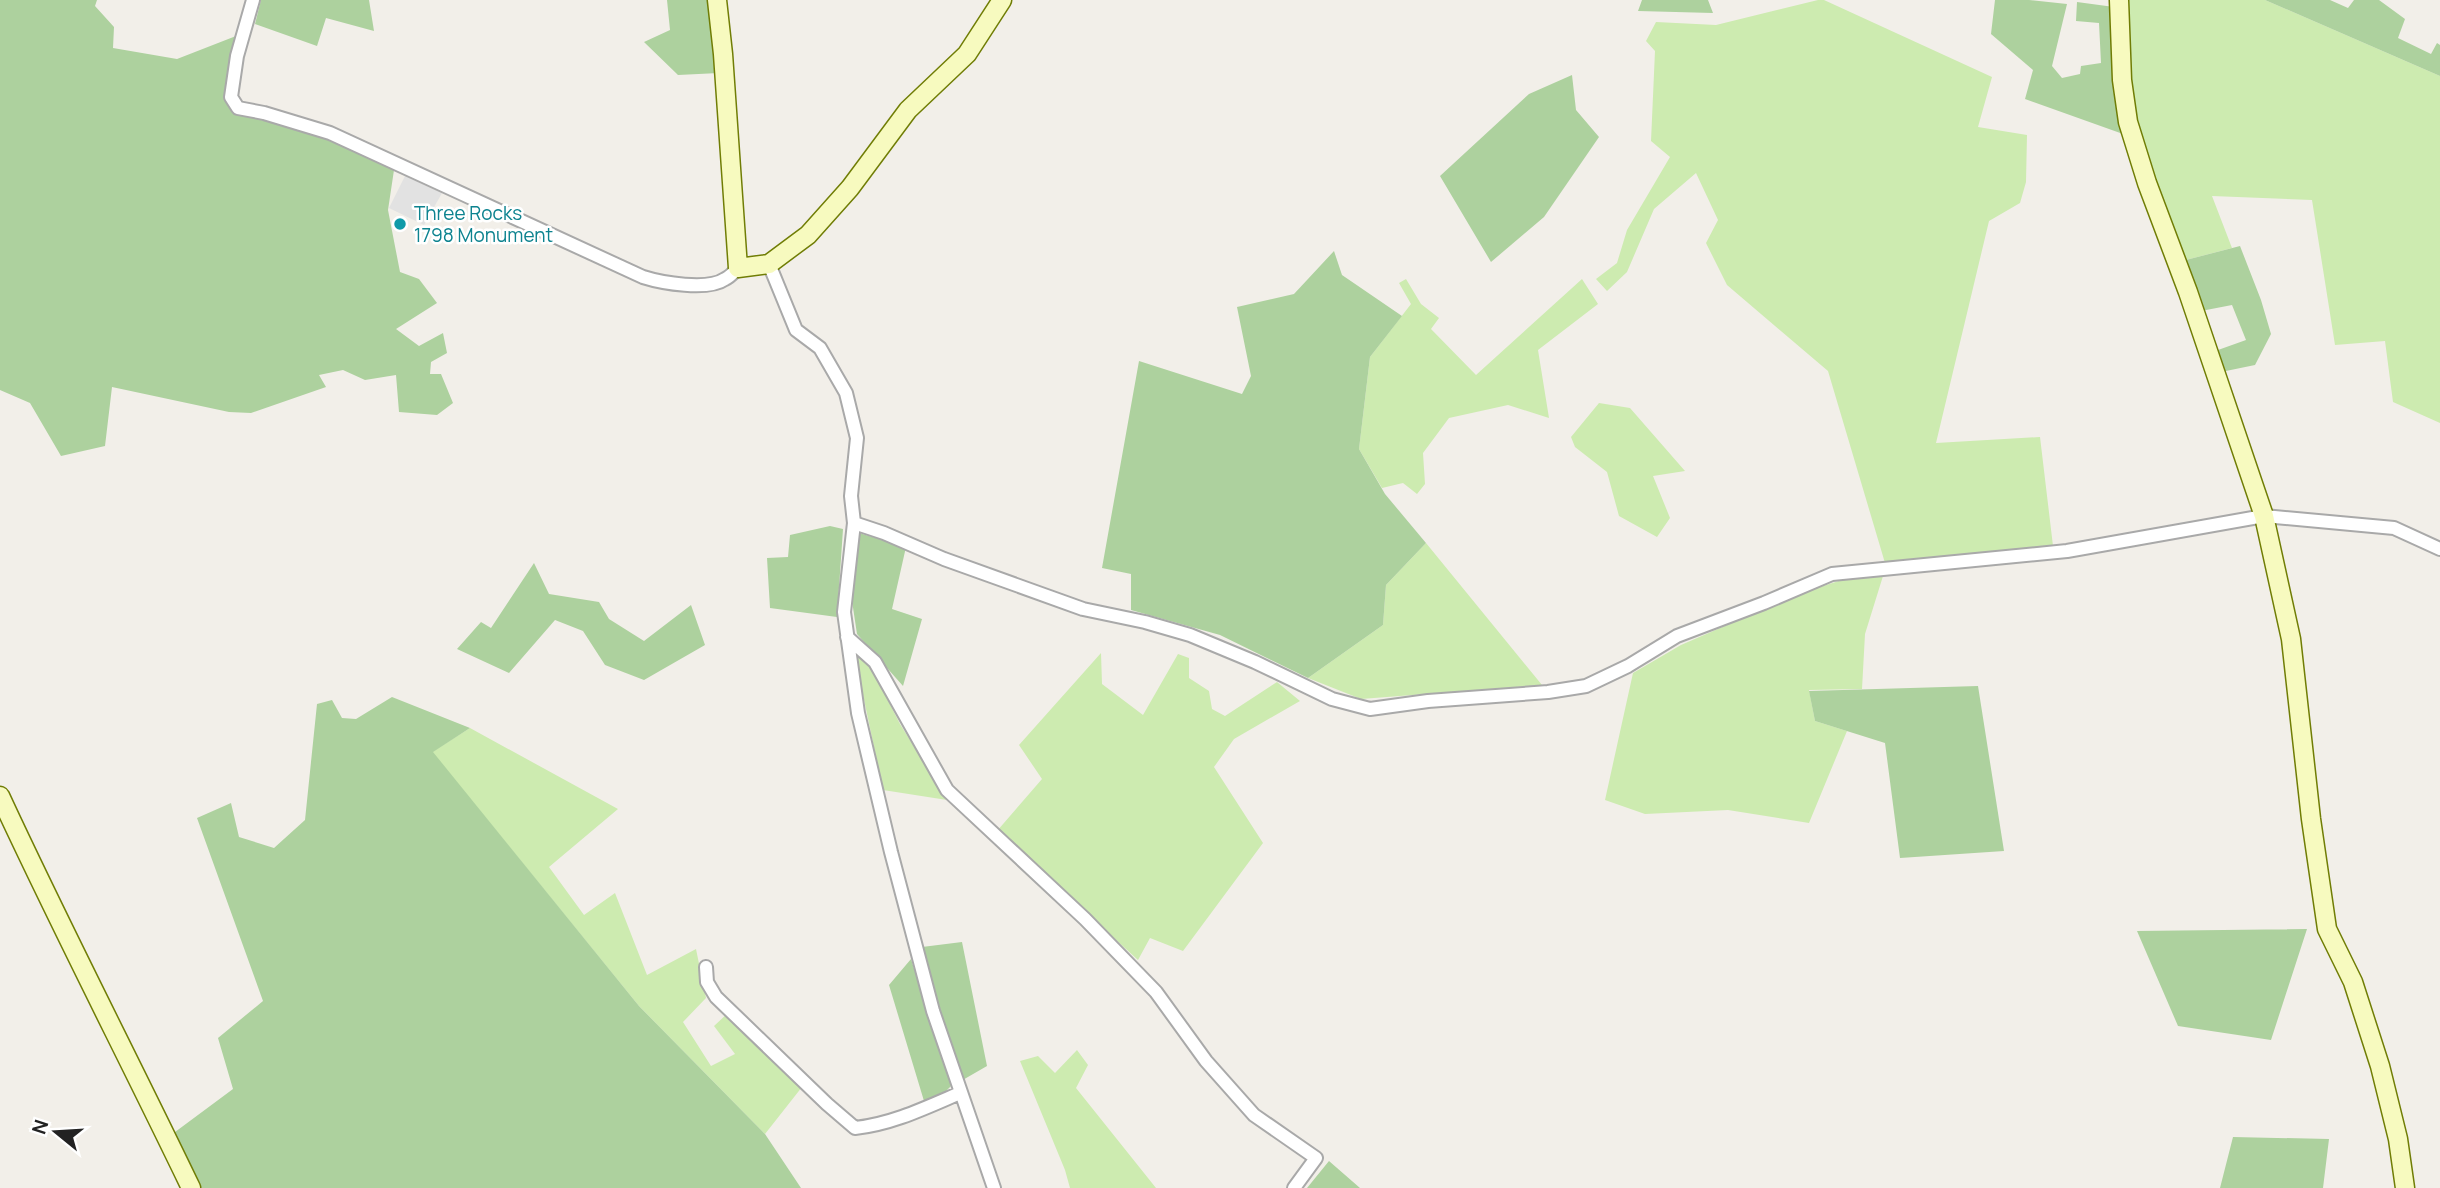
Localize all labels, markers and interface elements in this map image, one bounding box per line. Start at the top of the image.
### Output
place label: Three Rocks 1798 Monument [414,200,553,248]
marker: Three Rocks 1798 Monument [392,216,408,232]
north arrow [21,1097,91,1167]
text: N [25,1116,54,1137]

